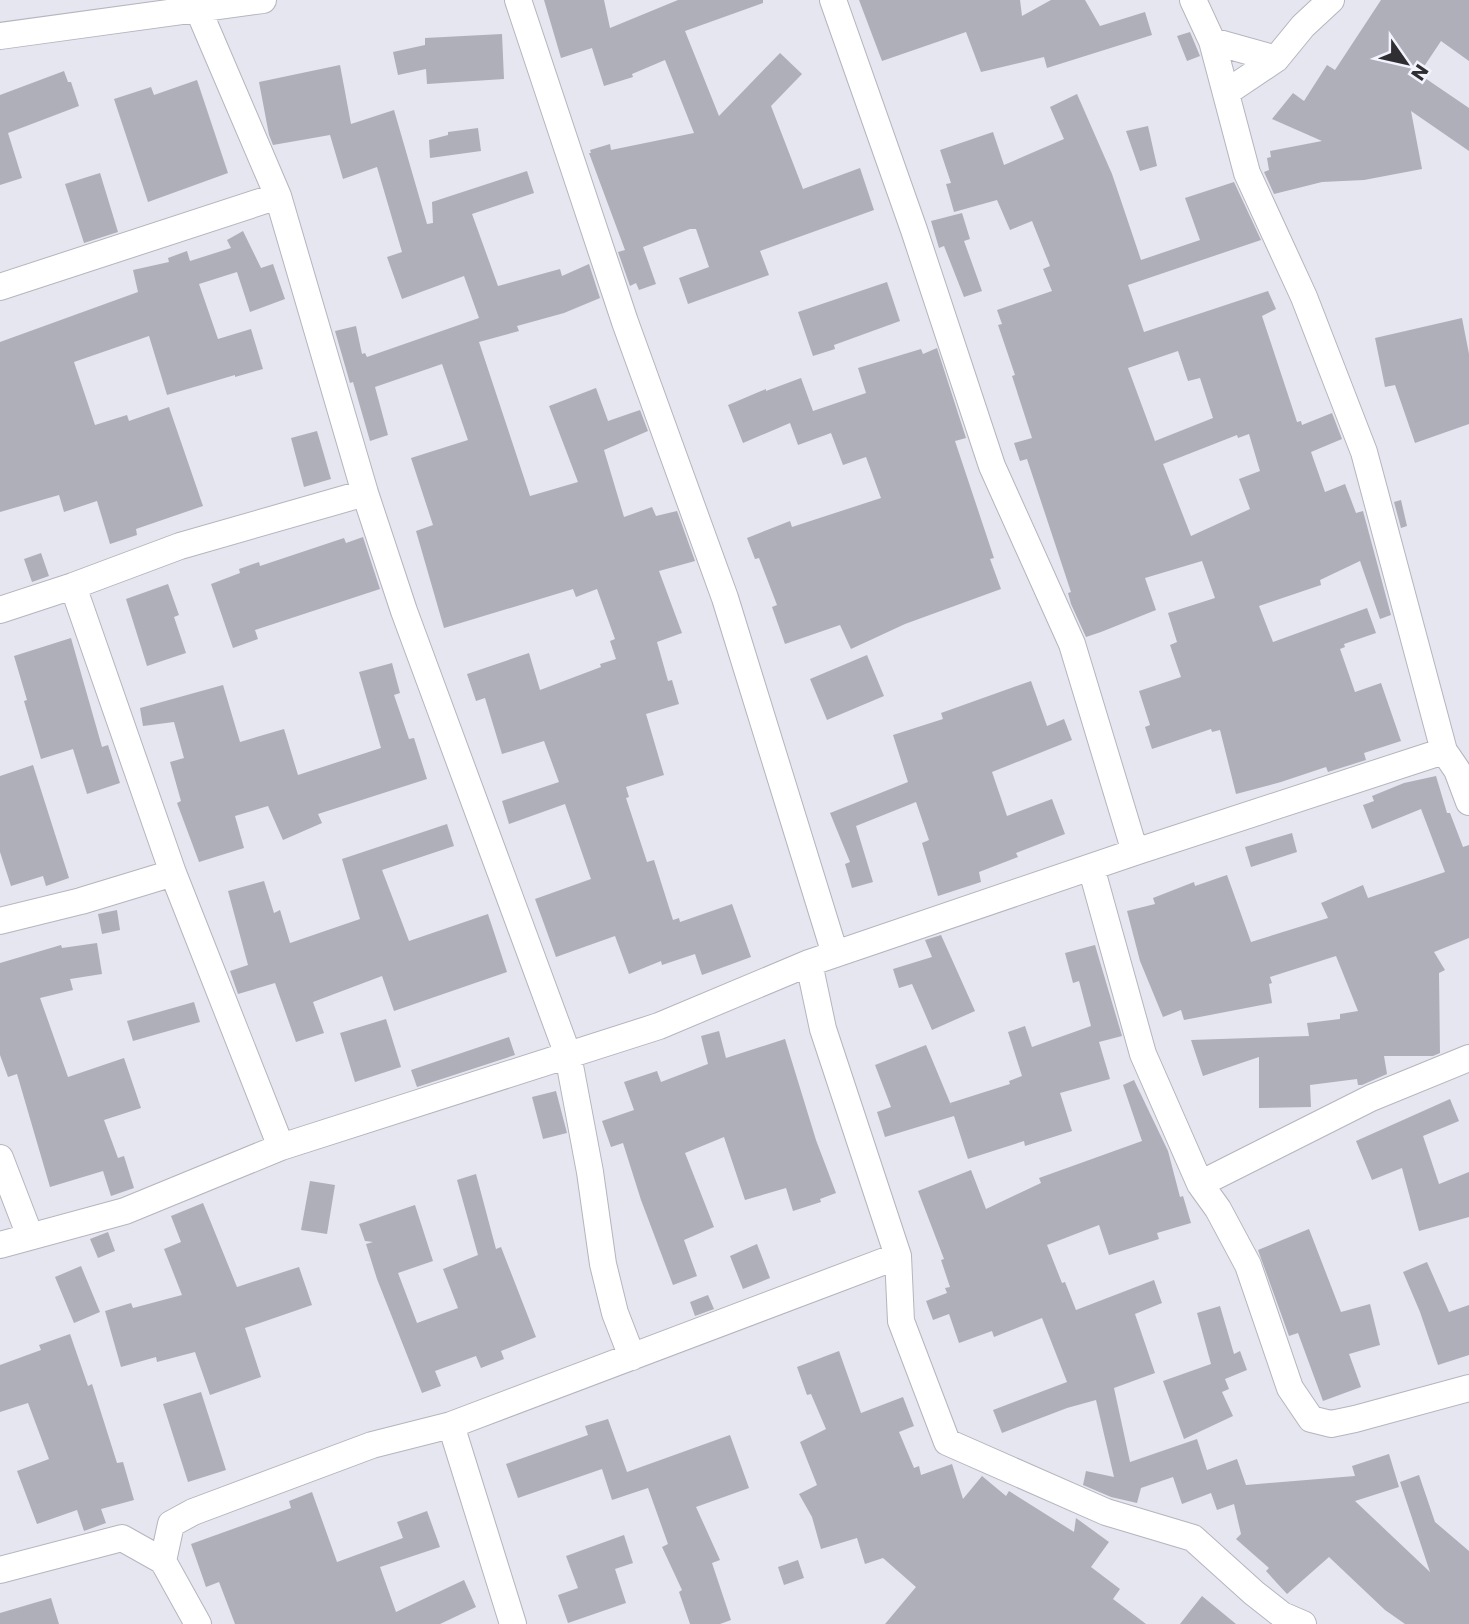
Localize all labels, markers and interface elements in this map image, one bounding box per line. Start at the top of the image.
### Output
north arrow [1371,28,1441,98]
text: N [1404,59,1435,86]

